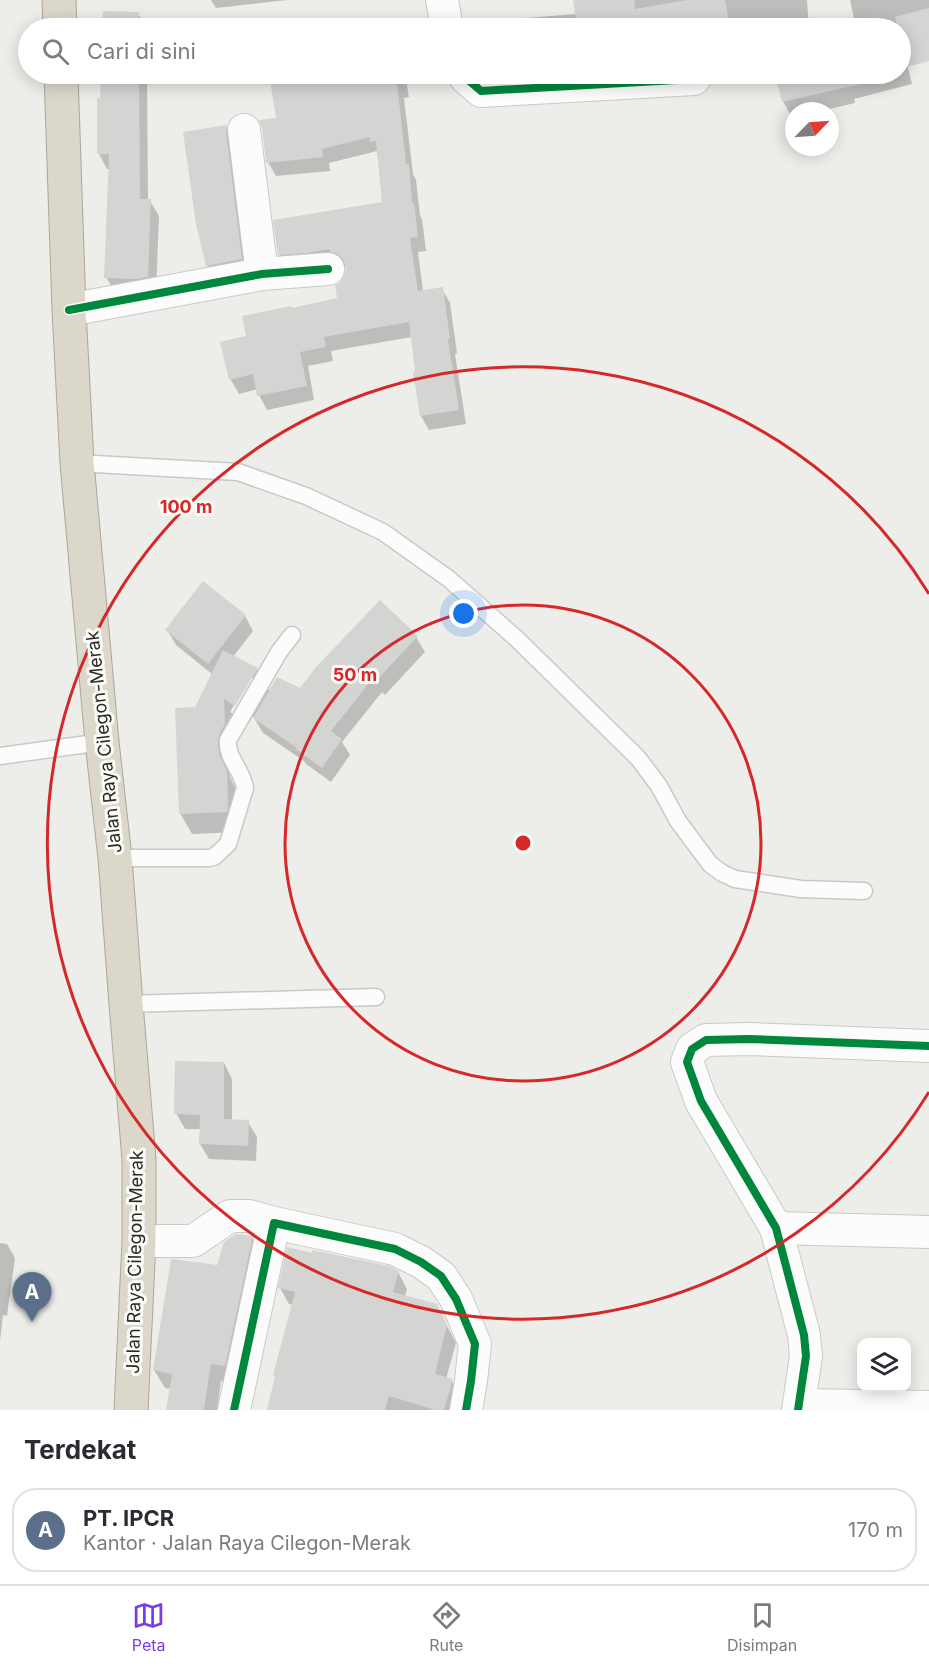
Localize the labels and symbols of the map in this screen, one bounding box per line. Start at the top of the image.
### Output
north arrow [785,102,839,156]
text: 100 m [160,496,212,517]
your location [449,599,478,628]
street label: Jalan Raya Cilegon-Merak [81,630,126,854]
text: 50 m [333,664,377,685]
centre of rings [513,833,533,853]
street label: Jalan Raya Cilegon-Merak [122,1150,147,1374]
pin: A [12,1272,51,1322]

